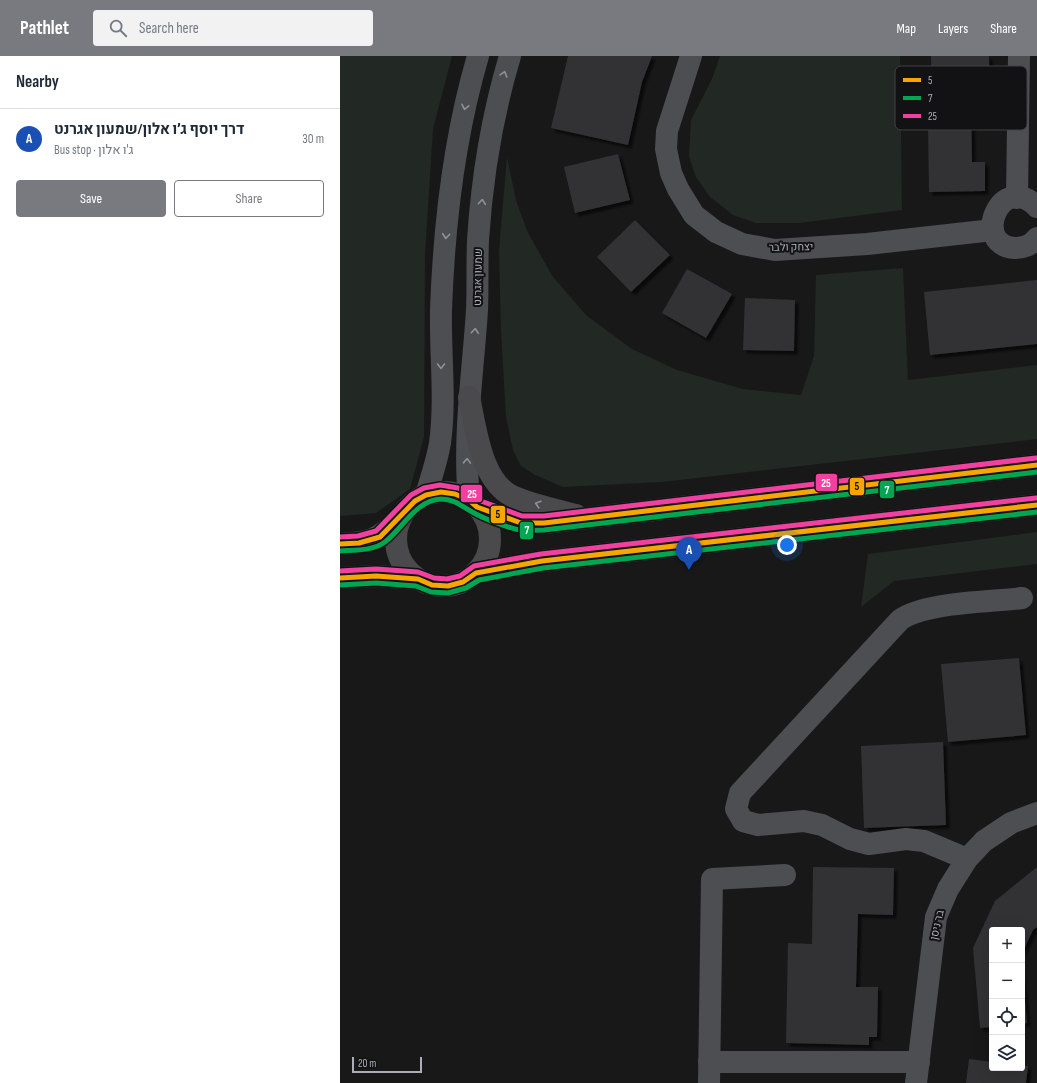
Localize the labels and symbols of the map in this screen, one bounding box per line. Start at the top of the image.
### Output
legend [895,66,1027,130]
one-way arrow [499,71,508,78]
text: 5 [928,74,932,87]
text: 7 [928,92,933,105]
one-way arrow [462,104,470,111]
text: 25 [928,110,937,123]
one-way arrow [477,199,486,205]
one-way arrow [441,233,450,239]
street label: יצחק ולבר [769,240,813,254]
street label: שמעון אגרנט [471,248,485,306]
one-way arrow [471,328,480,334]
one-way arrow [437,363,445,369]
one-way arrow [463,458,471,464]
line badge: 25 [815,473,838,492]
text: 25 [821,477,831,490]
line badge: 5 [849,477,865,496]
text: 5 [855,480,860,493]
line badge: 7 [879,480,895,499]
line badge: 25 [460,484,483,503]
text: 7 [885,484,890,497]
text: 25 [467,488,477,501]
one-way arrow [534,500,541,509]
line badge: 5 [490,505,506,524]
text: 5 [496,508,501,521]
line badge: 7 [519,521,534,540]
text: 7 [525,524,530,537]
your location [777,535,797,555]
pin: A [676,537,702,570]
street label: בר ניסן [927,909,947,941]
scale bar [352,1055,422,1074]

